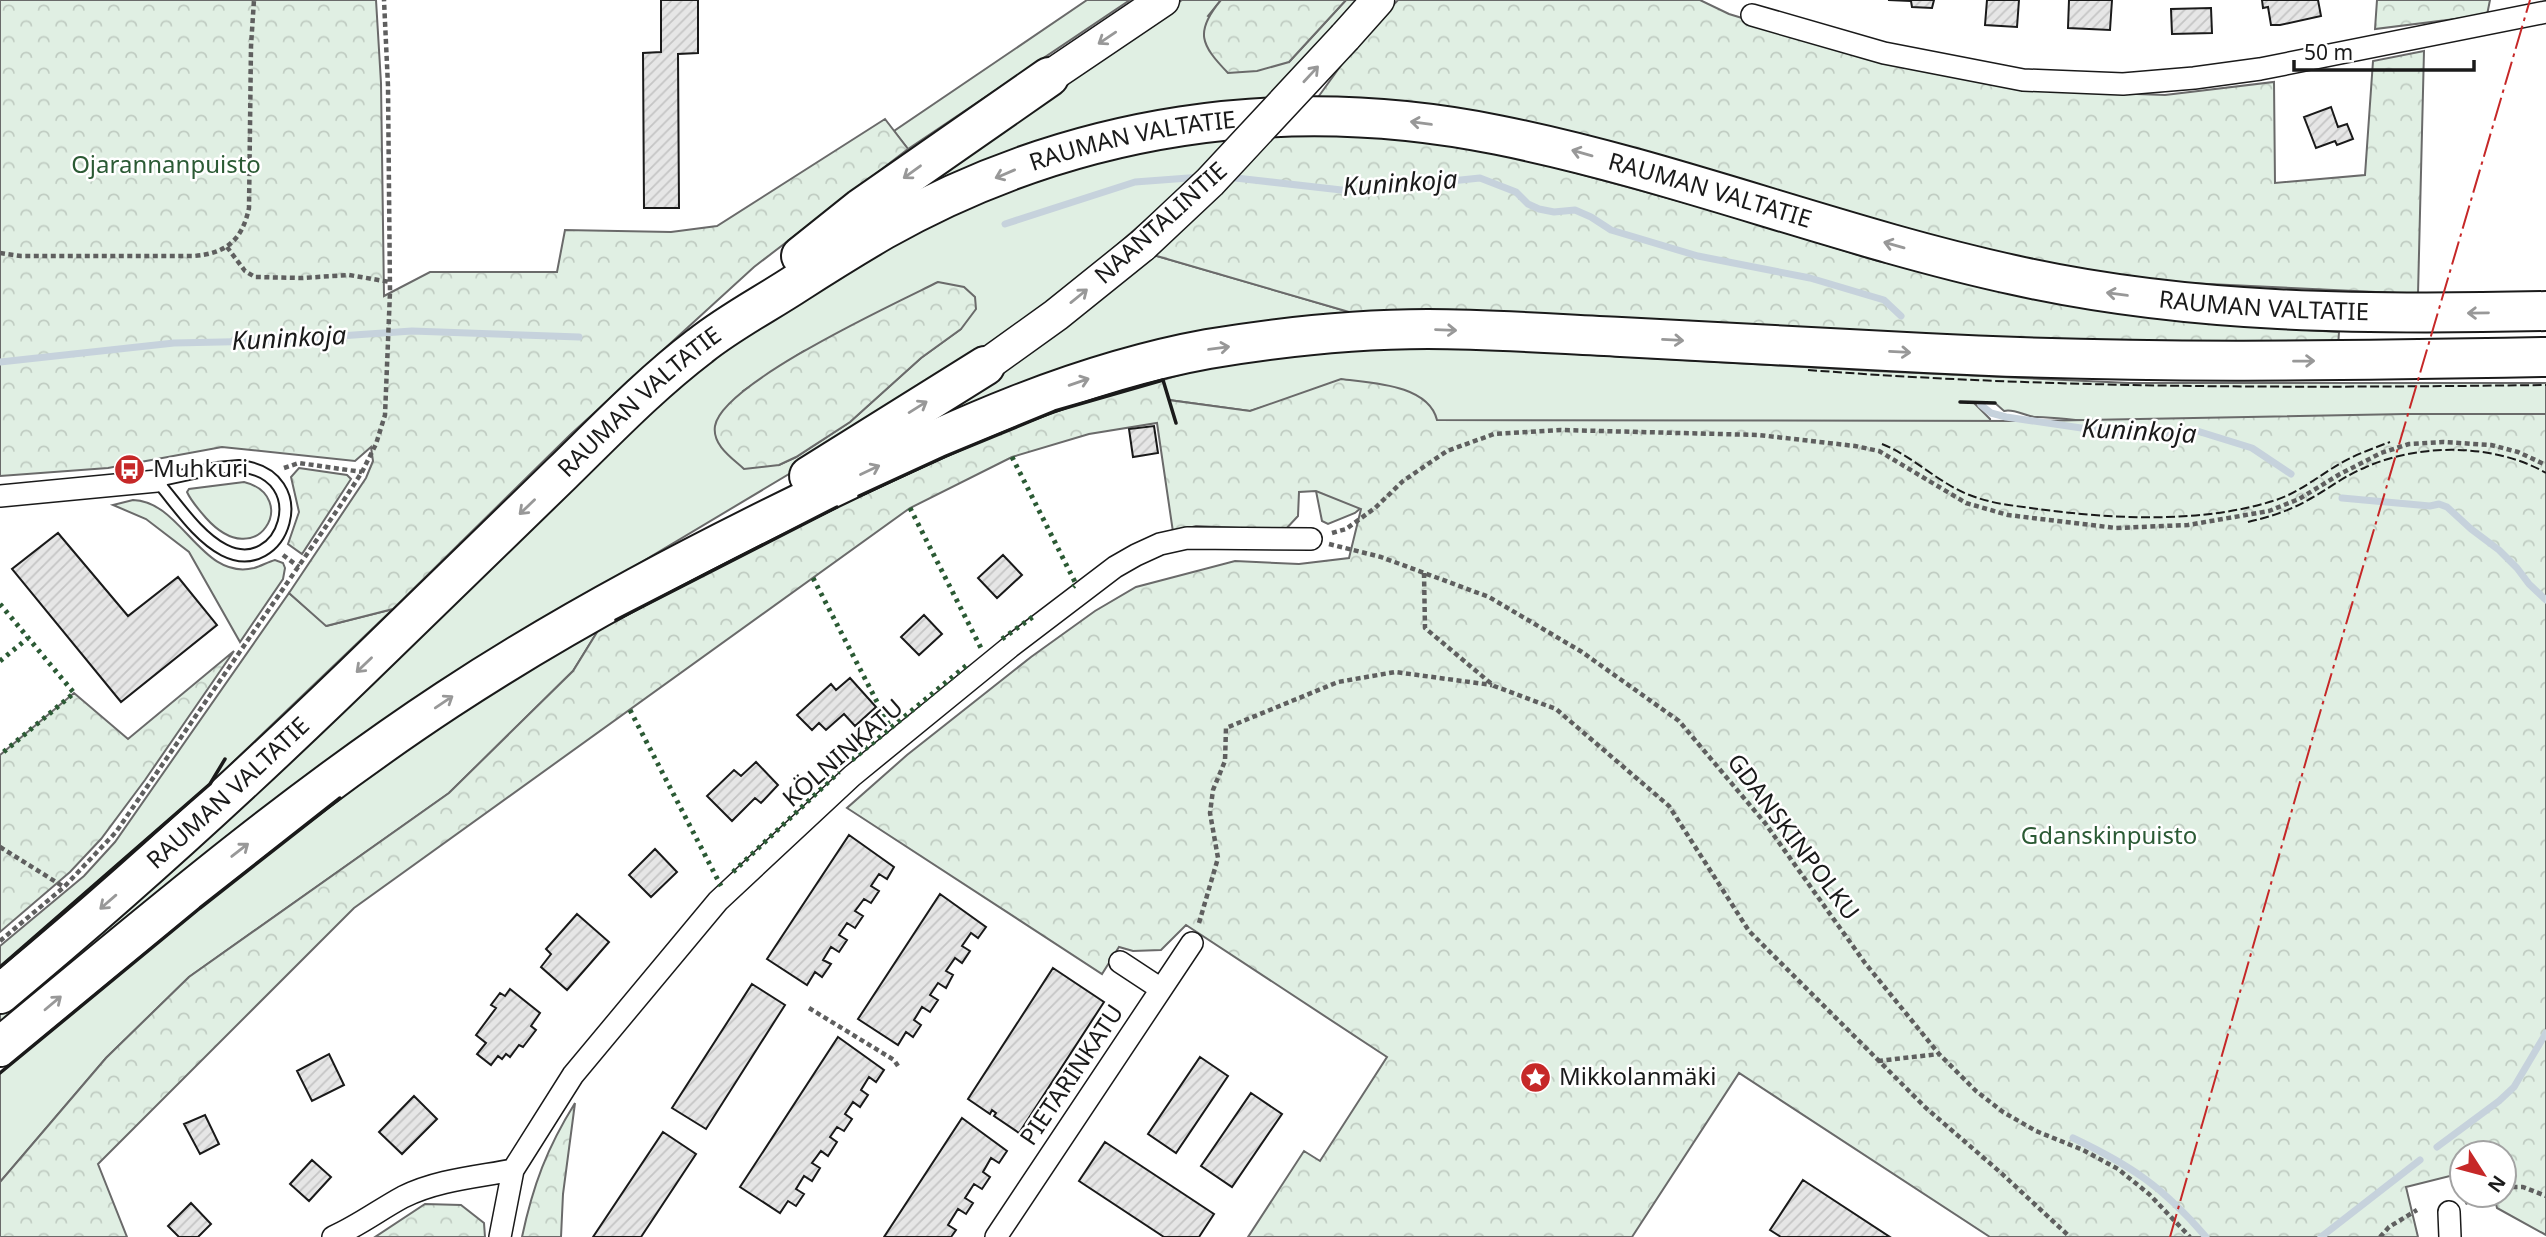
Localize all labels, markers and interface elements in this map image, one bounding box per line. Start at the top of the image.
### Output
scale bar [2294,28,2474,72]
one-way arrow [1097,31,1117,45]
text: 50 m [2304,38,2353,66]
one-way arrow [1303,66,1320,83]
street label: RAUMAN VALTATIE [1025,102,1237,178]
one-way arrow [1410,116,1432,129]
street label: RAUMAN VALTATIE [1605,144,1816,235]
one-way arrow [1571,146,1593,159]
park label: Ojarannanpuisto [71,147,261,180]
street label: NAANTALINTIE [1087,153,1233,290]
water label: Kuninkoja [1341,160,1459,204]
one-way arrow [903,164,922,179]
one-way arrow [995,168,1016,181]
one-way arrow [1884,238,1906,251]
street label: RAUMAN VALTATIE [2157,281,2369,327]
one-way arrow [2106,287,2128,300]
one-way arrow [1070,289,1088,304]
one-way arrow [2467,306,2490,319]
water label: Kuninkoja [231,316,348,358]
street label: RAUMAN VALTATIE [549,318,727,484]
one-way arrow [1434,323,1457,336]
one-way arrow [1661,334,1684,347]
one-way arrow [1208,341,1230,354]
one-way arrow [1889,346,1911,359]
one-way arrow [2292,354,2315,368]
one-way arrow [1068,375,1090,387]
one-way arrow [908,400,928,414]
water label: Kuninkoja [2081,409,2198,451]
place label: Muhkuri [153,451,248,484]
bus stop icon: Muhkuri [113,452,147,486]
one-way arrow [859,463,880,476]
one-way arrow [519,498,536,515]
one-way arrow [356,657,373,674]
street label: KÖLNINKATU [775,690,909,813]
one-way arrow [434,695,453,709]
street label: RAUMAN VALTATIE [139,709,316,876]
street label: GDANSKINPOLKU [1721,746,1868,926]
park label: Gdanskinpuisto [2021,818,2197,851]
one-way arrow [231,842,249,857]
one-way arrow [99,894,117,910]
one-way arrow [43,996,61,1011]
street label: PIETARINKATU [1011,997,1130,1151]
place label: Mikkolanmäki [1559,1059,1717,1092]
place icon: Mikkolanmäki [1519,1060,1553,1094]
north arrow [2448,1139,2518,1209]
text: N [2482,1170,2512,1198]

